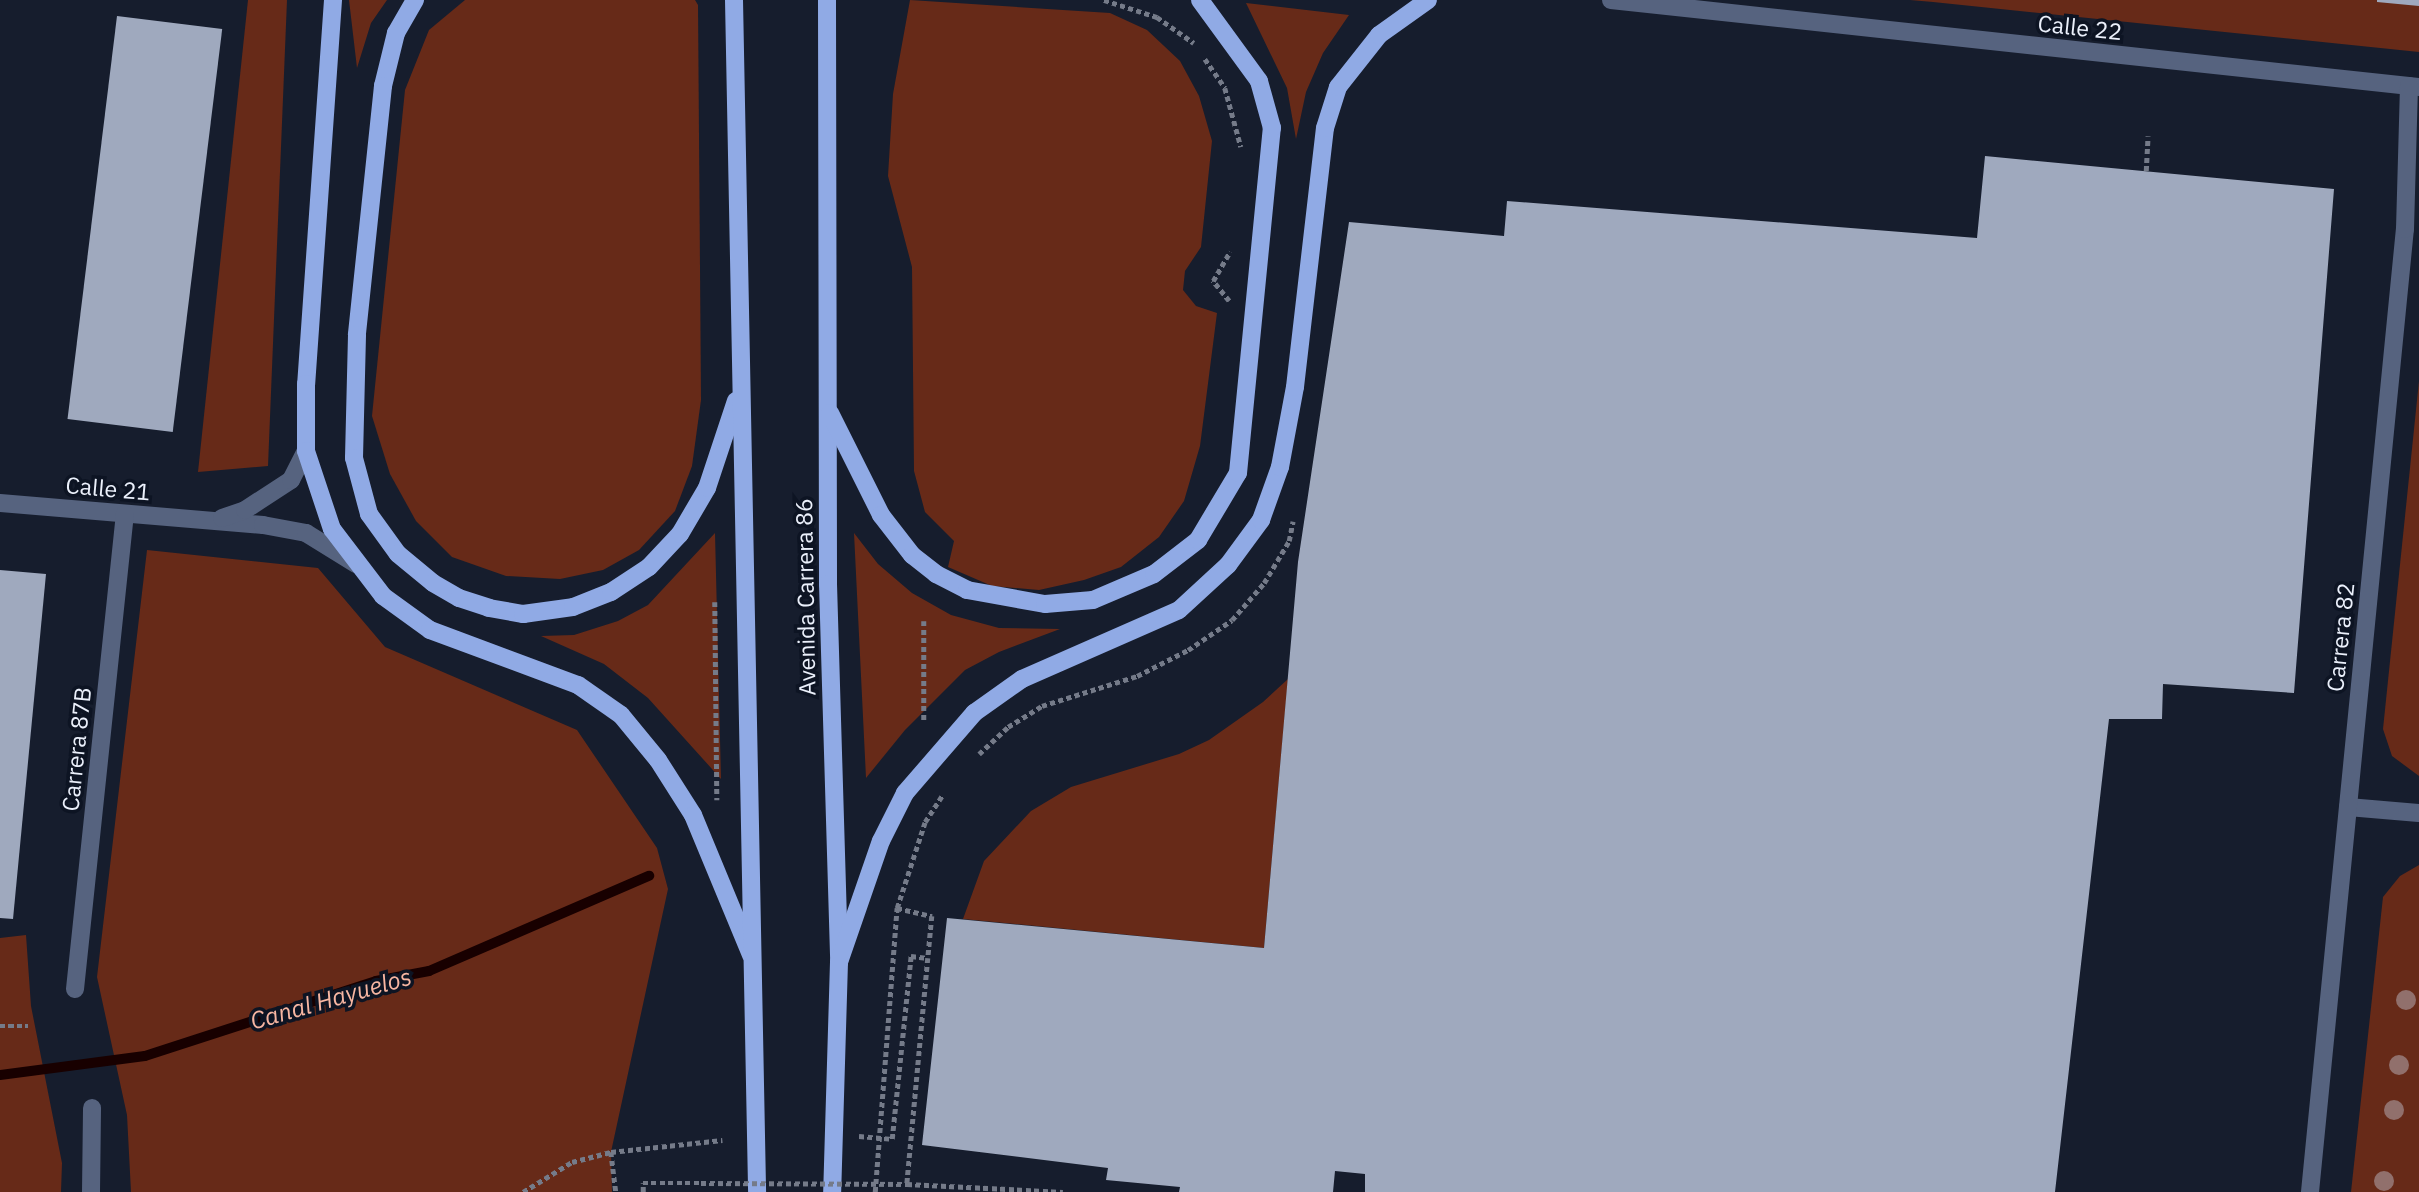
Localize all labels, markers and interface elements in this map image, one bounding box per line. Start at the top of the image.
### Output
street label: Calle 22 [2036,9,2124,45]
street label: Calle 21 [65,471,151,505]
street label: Avenida Carrera 86 [789,498,821,696]
street label: Carrera 82 [2321,581,2359,693]
street label: Carrera 87B [56,686,96,812]
water label: Canal Hayuelos [247,962,415,1036]

